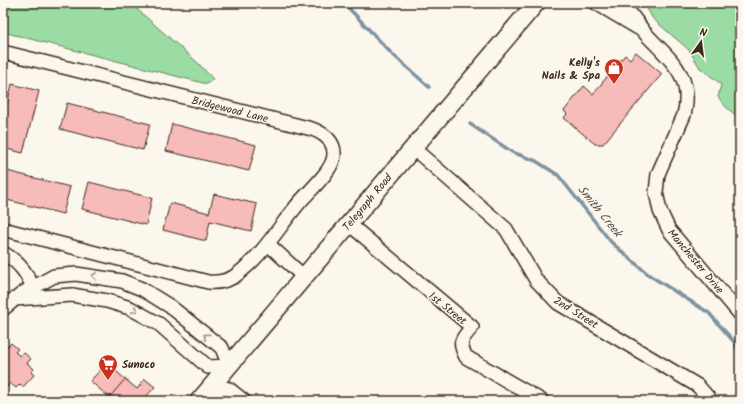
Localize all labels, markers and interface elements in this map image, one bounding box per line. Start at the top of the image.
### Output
north arrow [681,22,721,62]
text: N [698,24,709,43]
place label: Kelly's Nails & Spa [542,54,601,85]
shop icon: Kelly's Nails & Spa [603,57,625,85]
street label: Bridgewood Lane [190,92,270,128]
street label: Telegraph Road [338,170,398,235]
water label: Smith Creek [573,181,628,243]
street label: Manchester Drive [663,225,728,298]
one-way arrow [91,272,97,281]
street label: 1st Street [424,288,471,330]
street label: 2nd Street [549,292,602,334]
one-way arrow [130,305,138,313]
one-way arrow [204,334,211,341]
supermarket icon: Sunoco [97,353,119,381]
place label: Sunoco [122,356,155,374]

